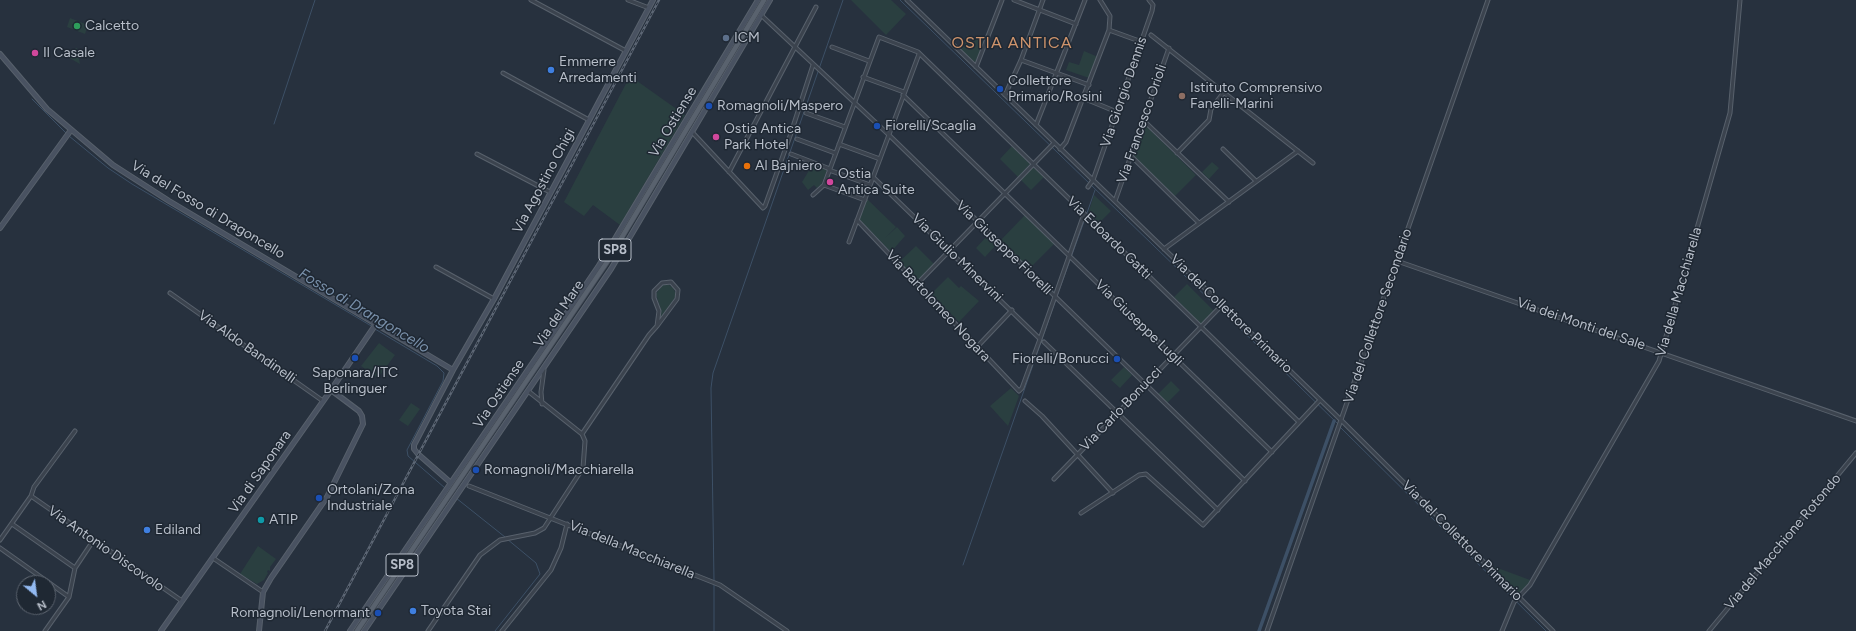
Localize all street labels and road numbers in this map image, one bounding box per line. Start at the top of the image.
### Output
street label: Via Giorgio Dennis [1097,34,1151,150]
street label: Via Francesco Orioli [1114,62,1170,186]
street label: Via Ostiense [645,84,701,160]
street label: Via Agostino Chigi [509,126,579,236]
street label: Via del Fosso di Dragoncello [128,157,288,263]
street label: Via Edoardo Gatti [1063,193,1155,283]
street label: Via Giuseppe Fiorelli [952,198,1056,298]
street label: Via Giulio Minervini [908,210,1006,306]
street label: Via della Macchiarella [1652,225,1706,359]
street label: Via del Collettore Secondario [1340,226,1416,406]
road number: SP8 [599,239,631,261]
street label: Via Bartolomeo Nogara [882,247,994,365]
street label: Via del Collettore Primario [1166,251,1296,377]
street label: Via Giuseppe Lugli [1091,276,1187,370]
street label: Via del Mare [530,277,588,351]
street label: Via dei Monti del Sale [1515,294,1647,354]
street label: Via Aldo Bandinelli [195,307,299,387]
street label: Via Ostiense [470,357,528,431]
street label: Via Carlo Bonucci [1076,363,1166,455]
street label: Via di Saponara [225,427,295,517]
street label: Via del Macchione Rotondo [1721,471,1845,613]
street label: Via del Collettore Primario [1398,477,1526,605]
street label: Via Antonio Discovolo [45,502,167,596]
street label: Via della Macchiarella [567,517,697,583]
road number: SP8 [386,554,418,576]

